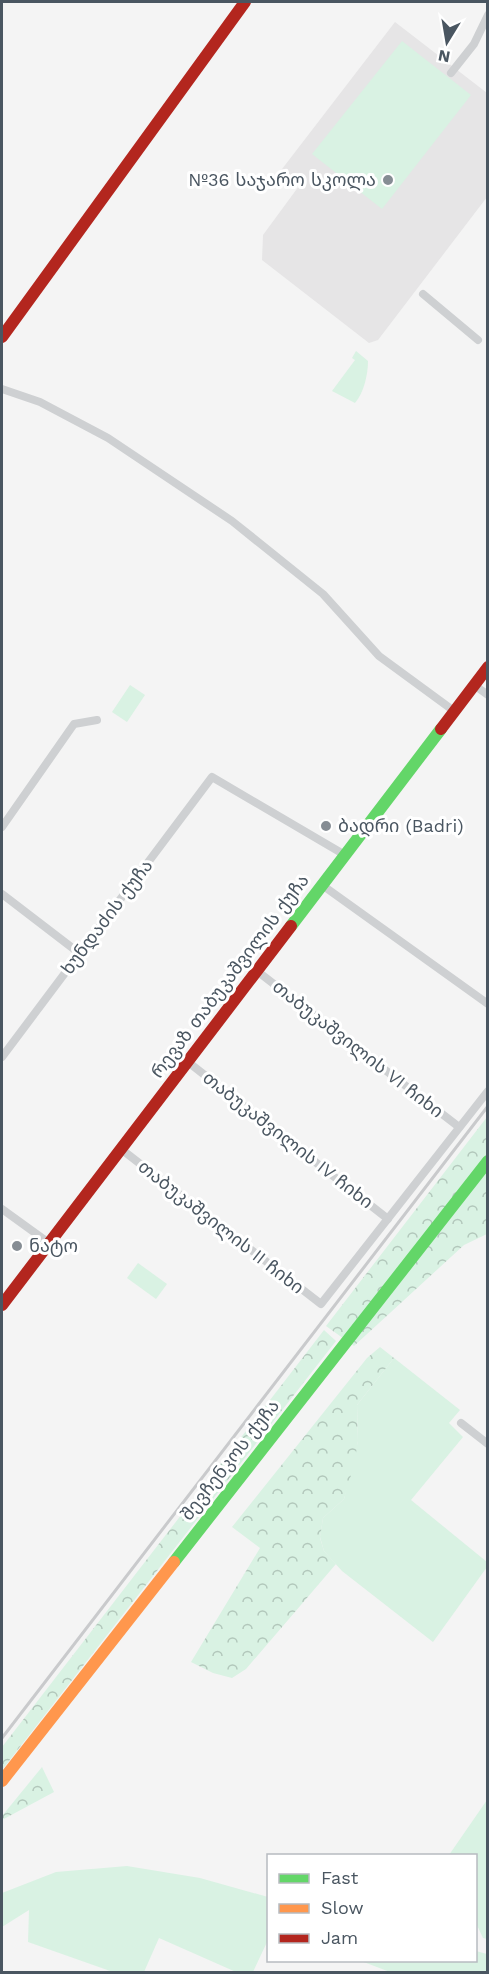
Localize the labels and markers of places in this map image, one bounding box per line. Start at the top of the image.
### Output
place label: №36 საჯარო სკოლა [188,169,376,191]
marker: №36 საჯარო სკოლა [381,173,395,187]
place label: ბადრი (Badri) [338,815,464,837]
marker: ბადრი (Badri) [319,819,333,833]
place label: ნატო [29,1235,78,1257]
marker: ნატო [10,1239,24,1253]

